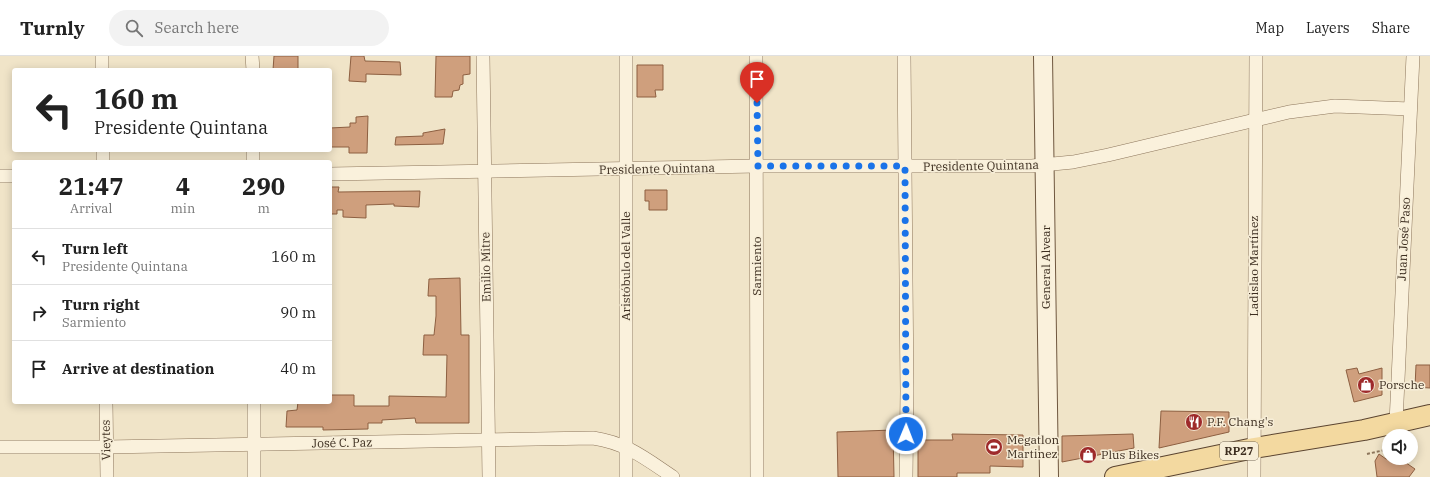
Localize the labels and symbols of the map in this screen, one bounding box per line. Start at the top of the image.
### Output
pin [740,62,774,103]
street label: Presidente Quintana [923,157,1040,174]
street label: Presidente Quintana [599,160,716,177]
street label: Juan José Paso [1394,197,1413,281]
street label: Aristóbulo del Valle [618,211,633,321]
street label: Ladislao Martínez [1246,216,1261,316]
street label: General Alvear [1038,224,1053,309]
street label: Emilio Mitre [477,232,494,302]
street label: Sarmiento [749,236,764,296]
shop icon: Porsche [1356,375,1376,395]
place label: Porsche [1379,377,1424,392]
restaurant icon: P.F. Chang's [1184,412,1204,432]
position arrow [885,413,927,455]
place label: P.F. Chang's [1207,414,1274,429]
street label: Vieytes [98,419,113,461]
place label: Megatlon Martinez [1007,432,1059,461]
street label: José C. Paz [312,434,372,451]
sports icon: Megatlon Martinez [984,437,1004,457]
road number: RP27 [1220,442,1258,460]
shop icon: Plus Bikes [1078,445,1098,465]
place label: Plus Bikes [1101,447,1159,462]

